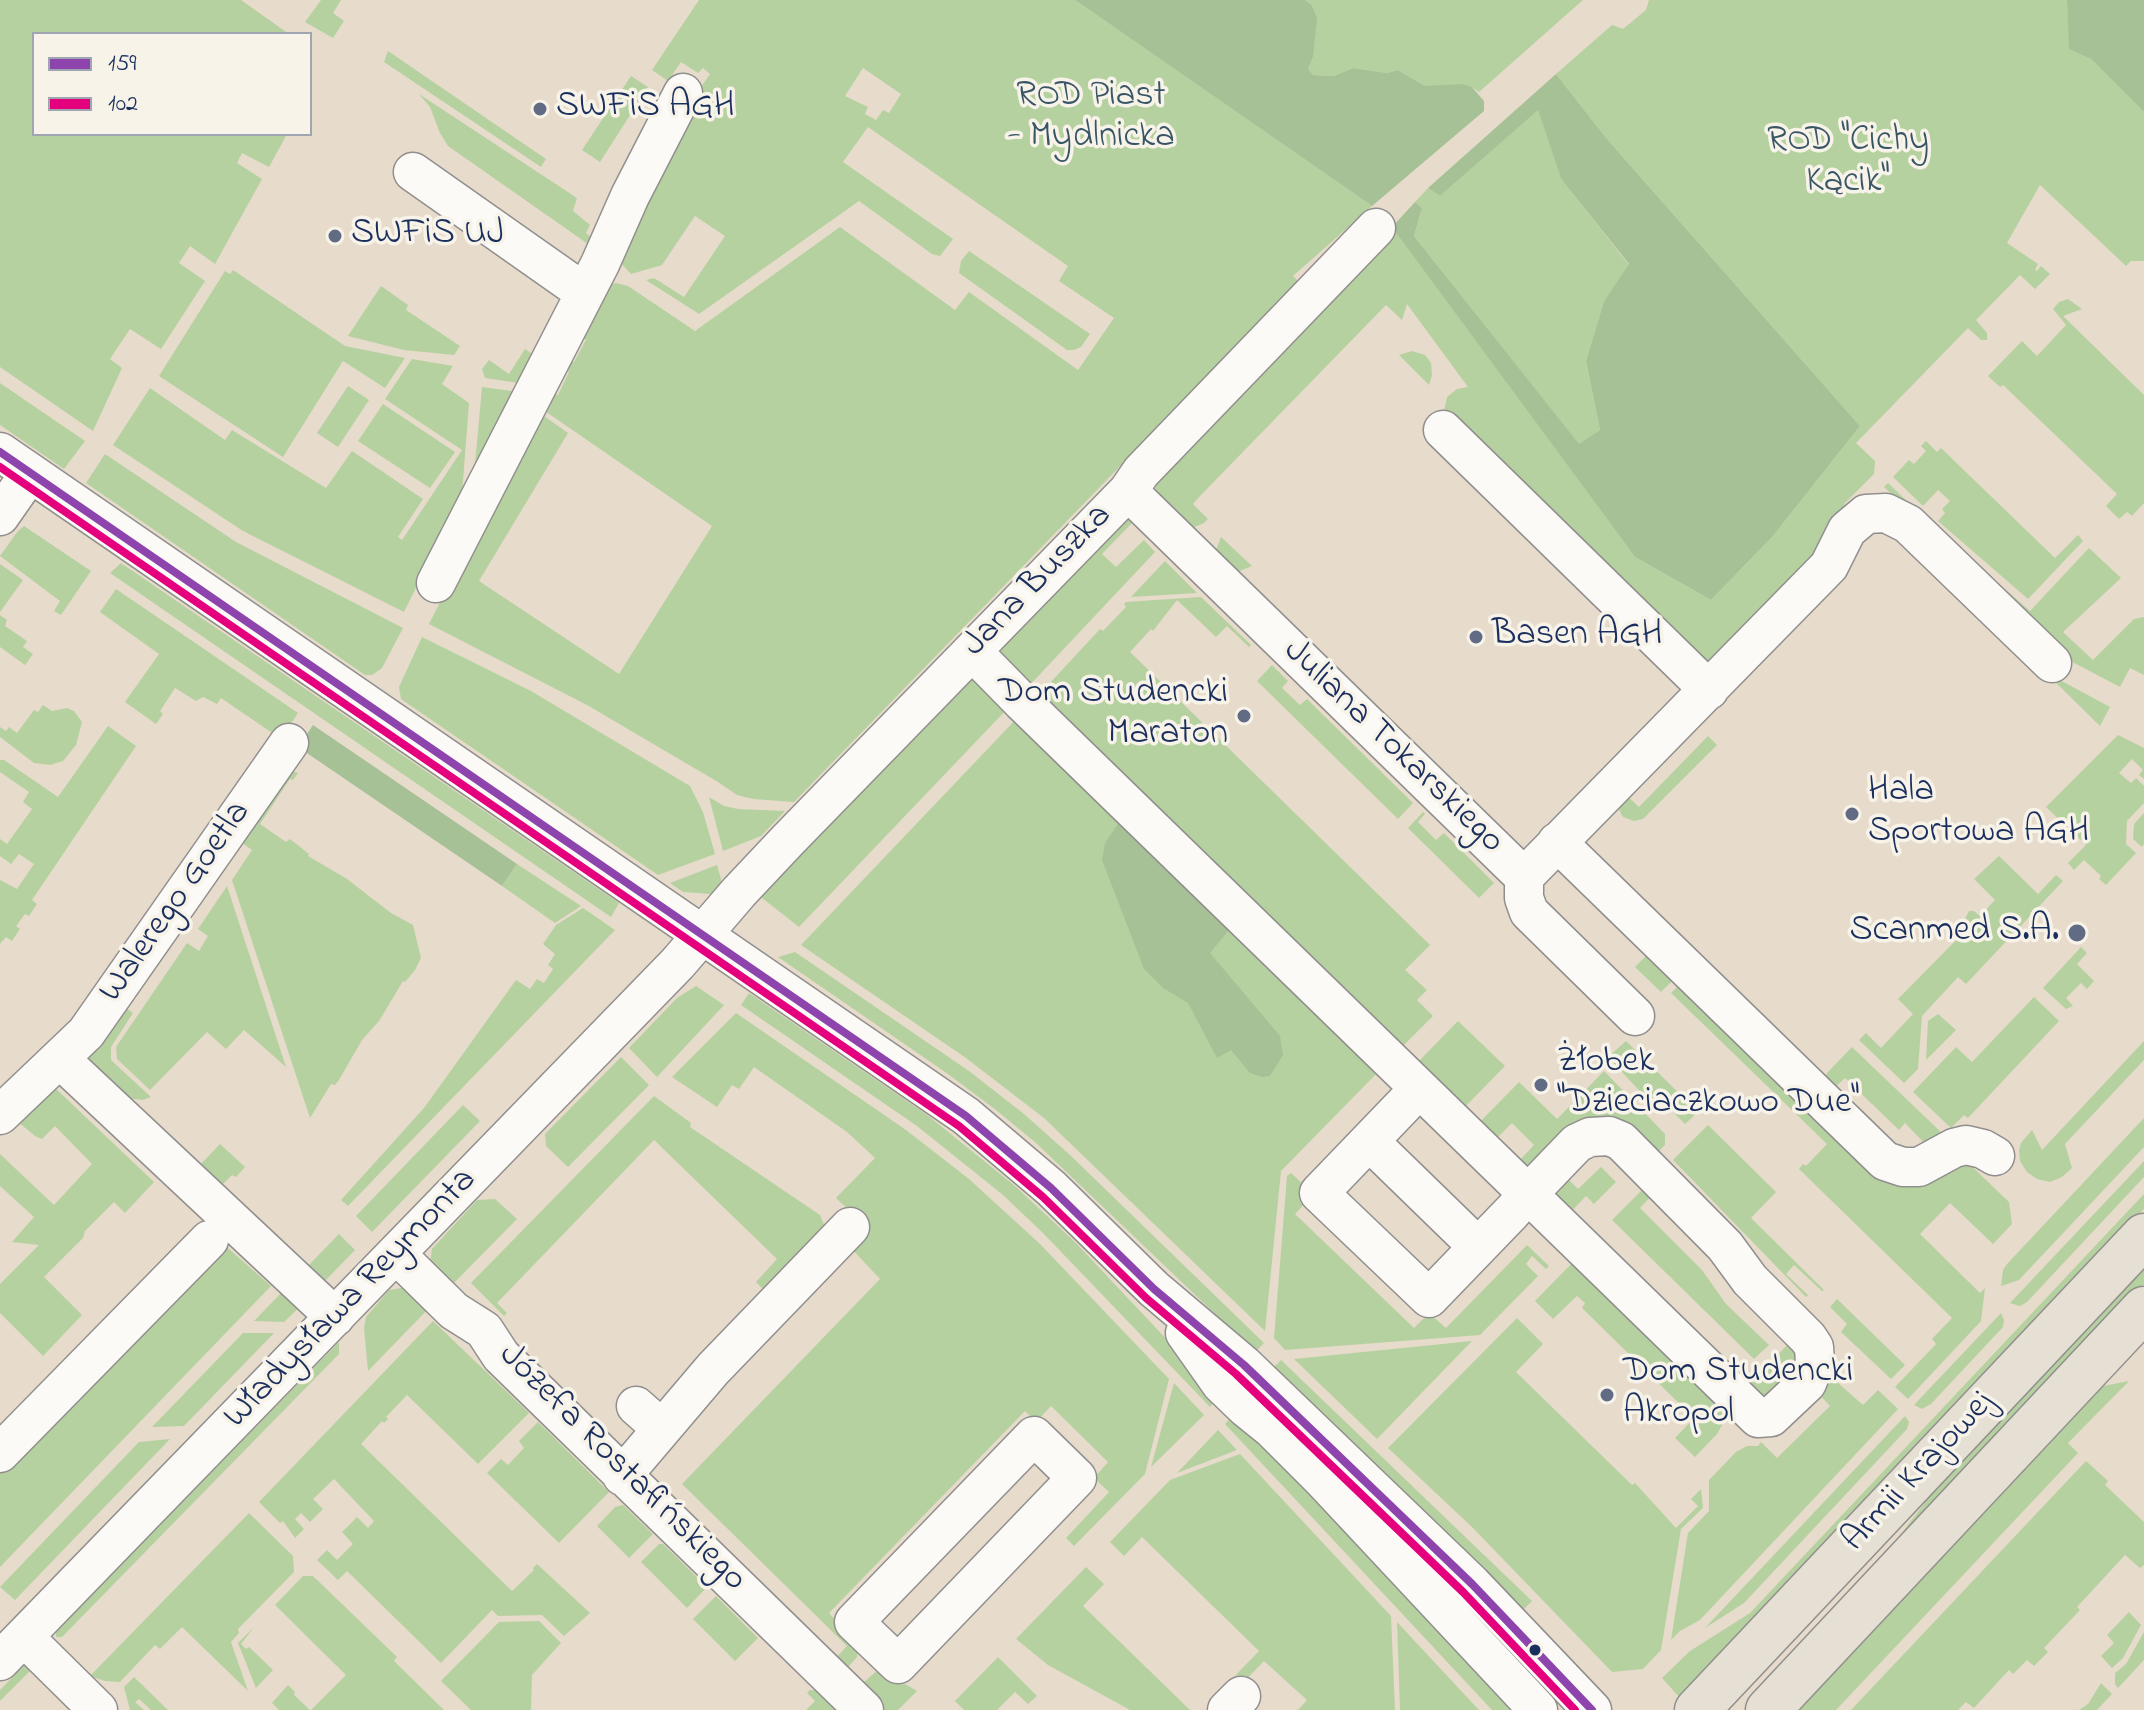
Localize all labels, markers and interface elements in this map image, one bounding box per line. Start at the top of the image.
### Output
legend [32,32,312,136]
text: 159 [108,47,137,82]
park label: ROD Piast - Mydlnicka [1007,76,1175,161]
text: 102 [108,87,138,122]
place label: SWFiS AGH [556,87,735,131]
marker: SWFiS AGH [531,100,549,118]
park label: ROD "Cichy Kącik" [1767,121,1929,206]
place label: SWFiS UJ [351,214,504,258]
marker: SWFiS UJ [326,227,344,245]
street label: Jana Buszka [955,496,1123,668]
place label: Basen AGH [1492,615,1663,659]
marker: Basen AGH [1467,628,1485,646]
street label: Juliana Tokarskiego [1272,631,1512,865]
place label: Dom Studencki Maraton [998,673,1228,758]
marker: Dom Studencki Maraton [1235,707,1253,725]
place label: Hala Sportowa AGH [1868,771,2089,856]
street label: Walerego Goetla [92,794,262,1012]
marker: Hala Sportowa AGH [1843,805,1861,823]
place label: Scanmed S.A. [1849,911,2059,955]
marker: Scanmed S.A. [2066,922,2088,944]
place label: Żłobek "Dzieciaczkowo Due" [1557,1042,1860,1127]
marker: Żłobek "Dzieciaczkowo Due" [1532,1076,1550,1094]
street label: Władysława Reymonta [216,1161,488,1439]
street label: Józefa Rostafińskiego [488,1336,754,1602]
place label: Dom Studencki Akropol [1623,1352,1853,1437]
street label: Armii Krajowej [1835,1384,2005,1562]
marker: Dom Studencki Akropol [1598,1386,1616,1404]
unlabelled marker [1527,1642,1543,1658]

